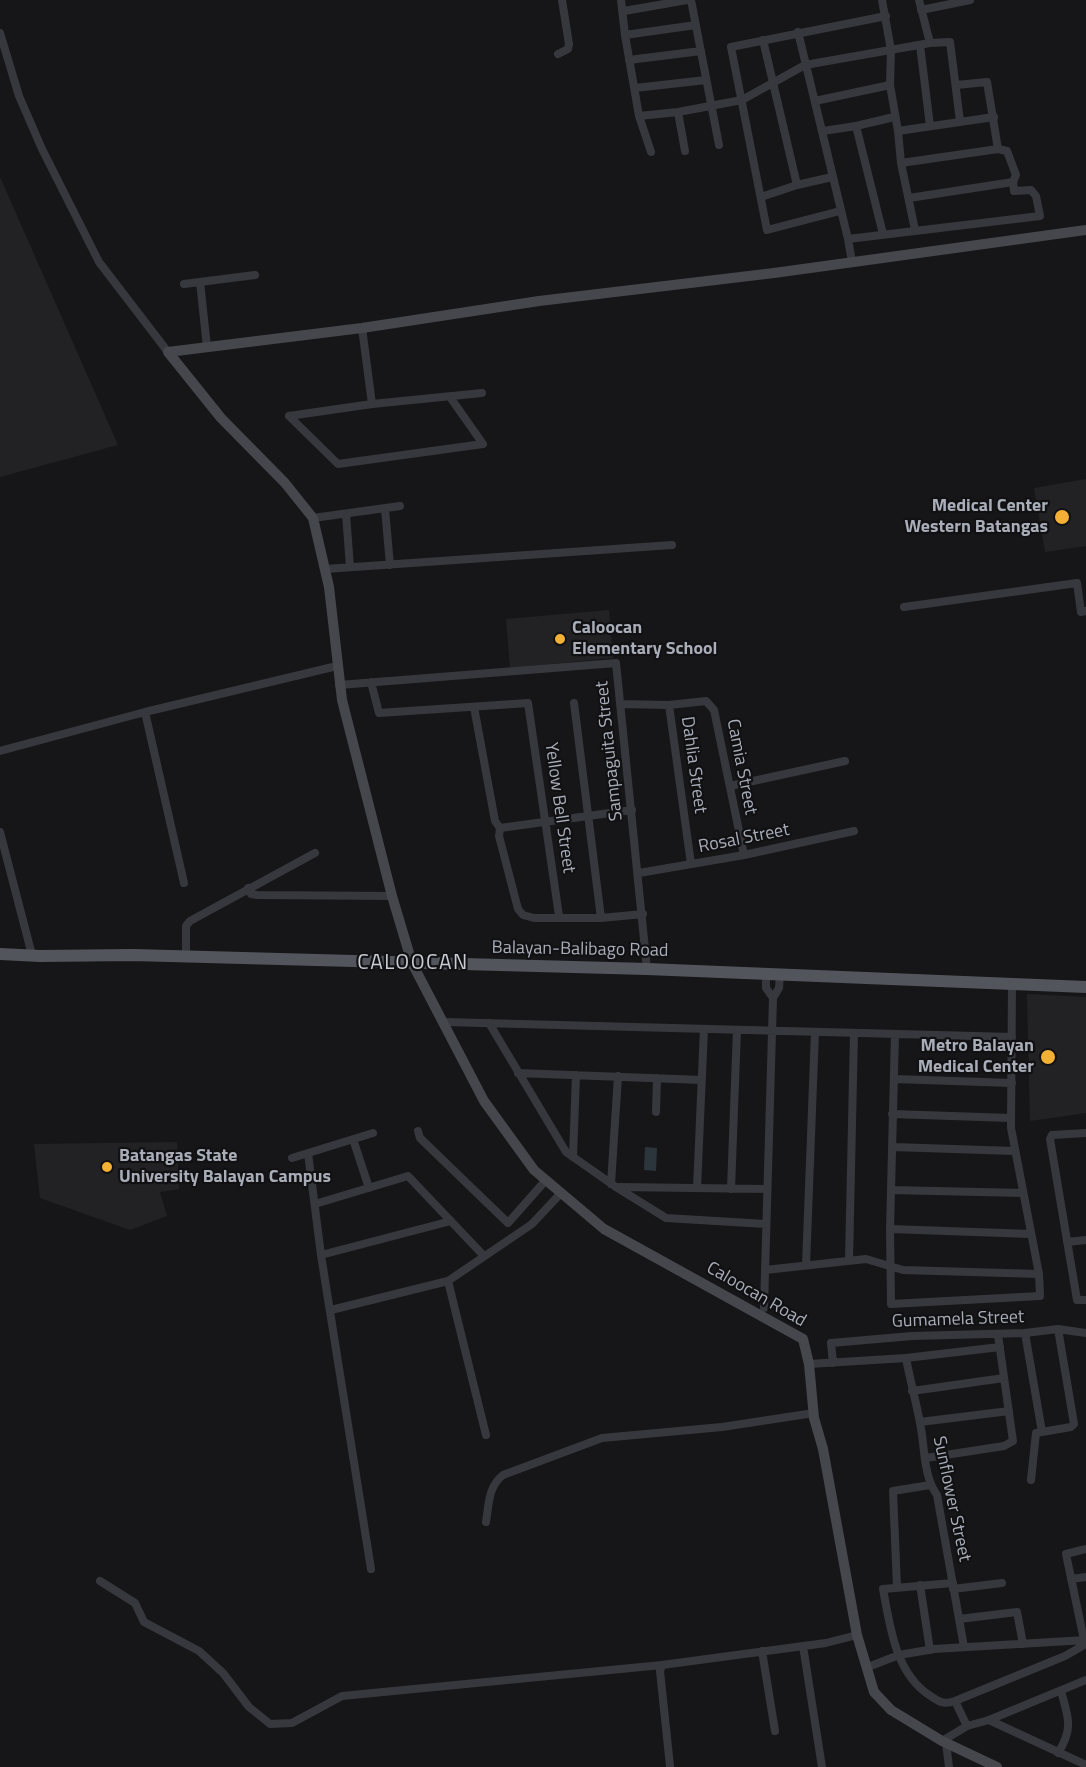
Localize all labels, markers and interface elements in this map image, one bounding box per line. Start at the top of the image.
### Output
place label: Medical Center Western Batangas [904,496,1048,538]
marker: Medical Center Western Batangas [1053,508,1071,526]
place label: Caloocan Elementary School [572,618,717,660]
marker: Caloocan Elementary School [553,632,567,646]
street label: Sampaguita Street [592,680,628,822]
street label: Dahlia Street [676,715,710,815]
street label: Camia Street [721,717,761,817]
street label: Yellow Bell Street [539,741,579,875]
street label: Rosal Street [697,820,791,858]
street label: Balayan-Balibago Road [491,938,669,962]
district label: CALOOCAN [357,951,469,977]
place label: Metro Balayan Medical Center [918,1036,1034,1078]
marker: Metro Balayan Medical Center [1039,1048,1057,1066]
place label: Batangas State University Balayan Campus [119,1146,331,1188]
marker: Batangas State University Balayan Campus [100,1160,114,1174]
street label: Caloocan Road [702,1258,810,1332]
street label: Gumamela Street [891,1307,1025,1333]
street label: Sunflower Street [927,1434,975,1564]

